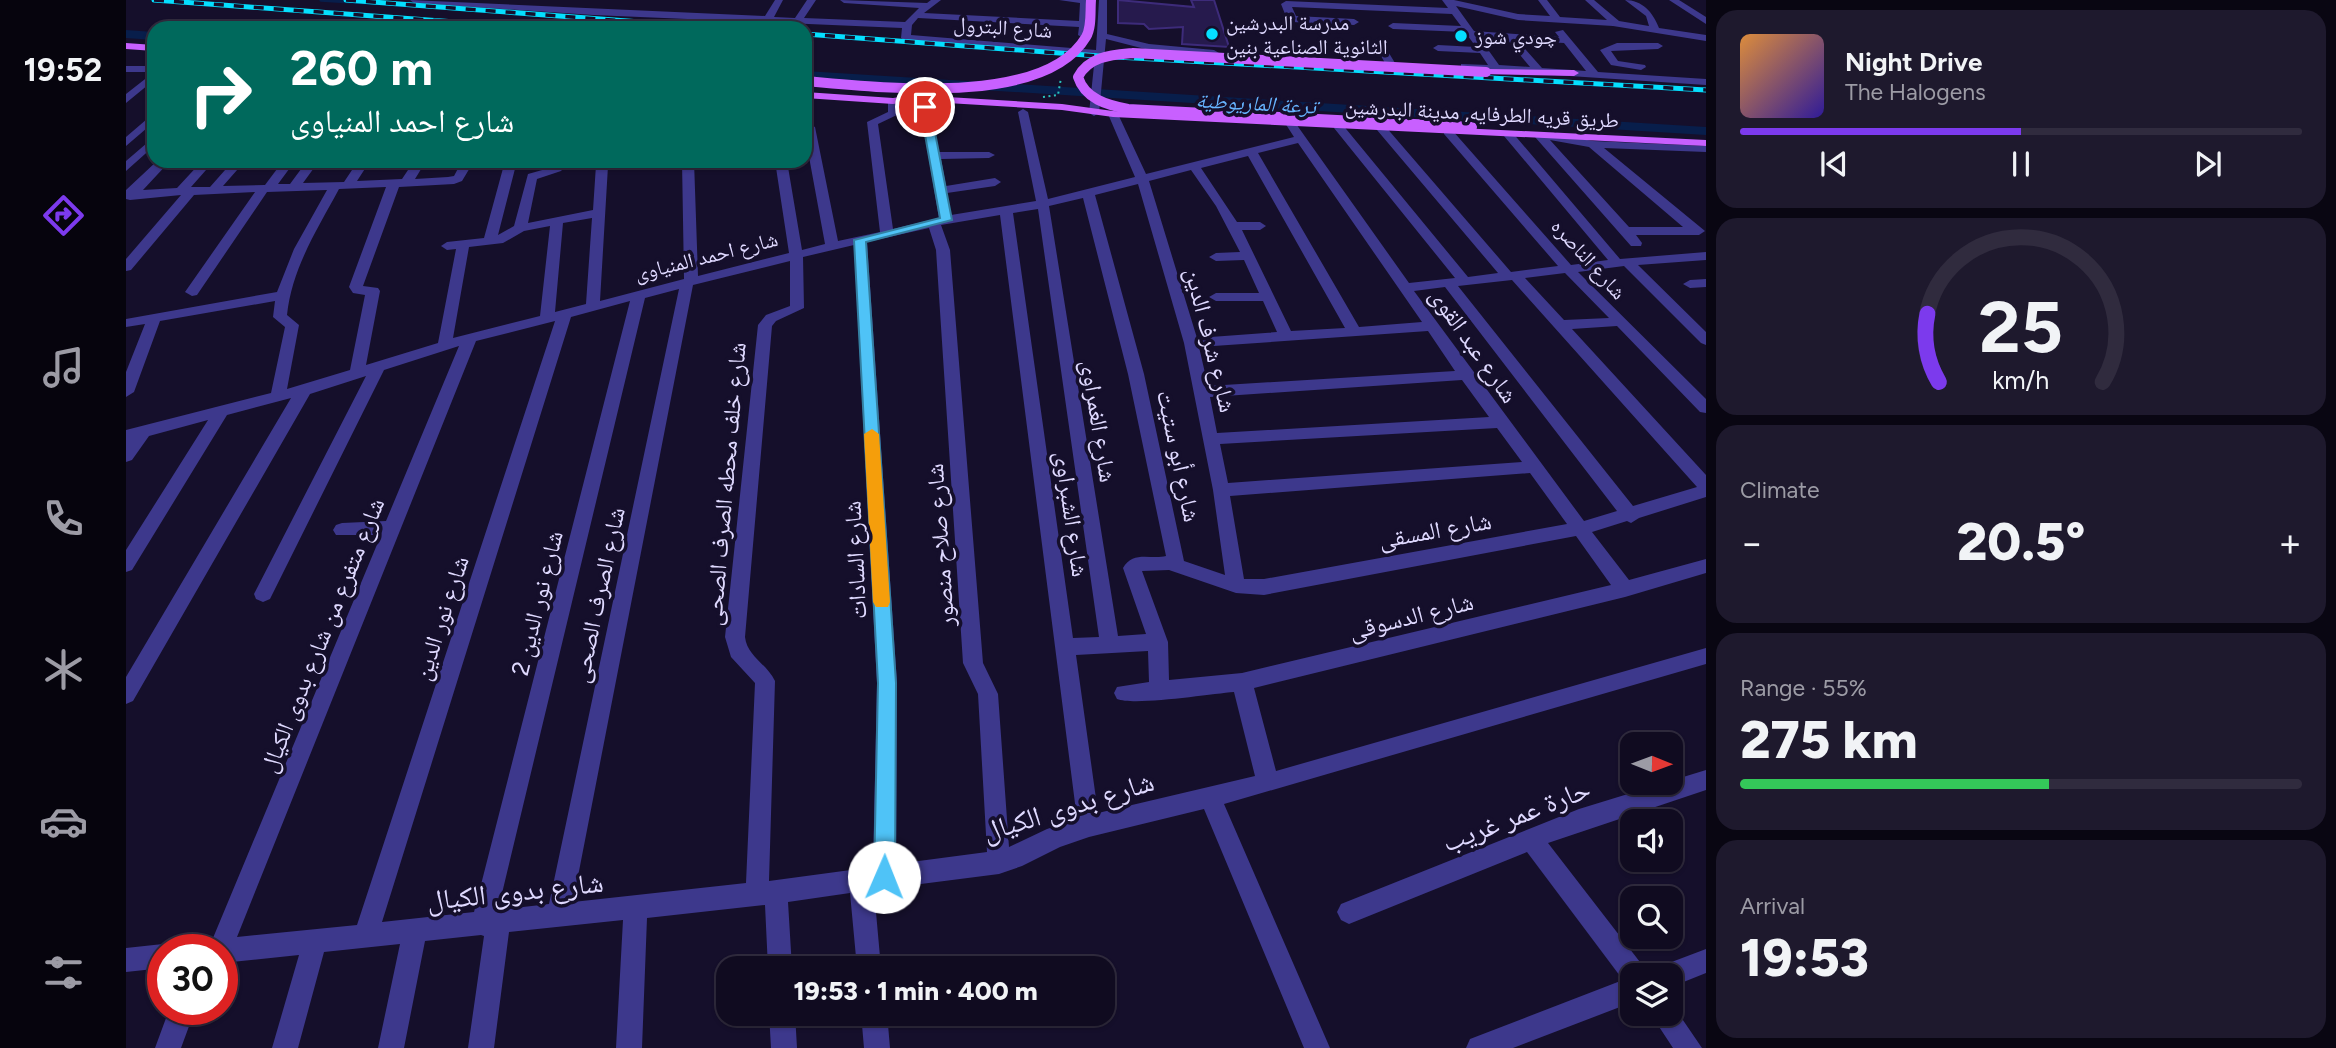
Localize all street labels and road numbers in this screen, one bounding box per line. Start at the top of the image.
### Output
street label: شارع البترول [953,11,1053,44]
street label: طريق قريه الطرفايه, مدينة البدرشين [1344,93,1620,134]
street label: شارع الناصره [1546,214,1632,305]
street label: شارع احمد المنياوى [632,226,781,287]
street label: شارع شرف الدين [1178,265,1243,415]
street label: شارع عبد القوى [1423,282,1524,409]
street label: شارع خلف محطه الصرف الصحى [698,341,753,627]
street label: شارع الغمراوى [1074,358,1123,484]
street label: شارع أبو ستيت [1150,388,1207,525]
street label: شارع الشبراوى [1048,449,1095,579]
street label: شارع صلاح منصور [920,462,961,628]
street label: شارع متفرع من شارع بدوى الكيال [254,493,391,777]
street label: شارع السادات [837,500,874,620]
street label: شارع الصرف الصحى [565,504,632,686]
street label: شارع المسقى [1376,506,1494,555]
street label: شارع نور الدين 2 [505,528,570,679]
street label: شارع نور الدين [407,552,476,684]
street label: شارع الدسوقى [1346,587,1477,646]
street label: شارع بدوى الكيال [978,764,1158,849]
street label: حارة عمر غريب [1437,771,1595,859]
street label: شارع بدوى الكيال [425,865,605,918]

